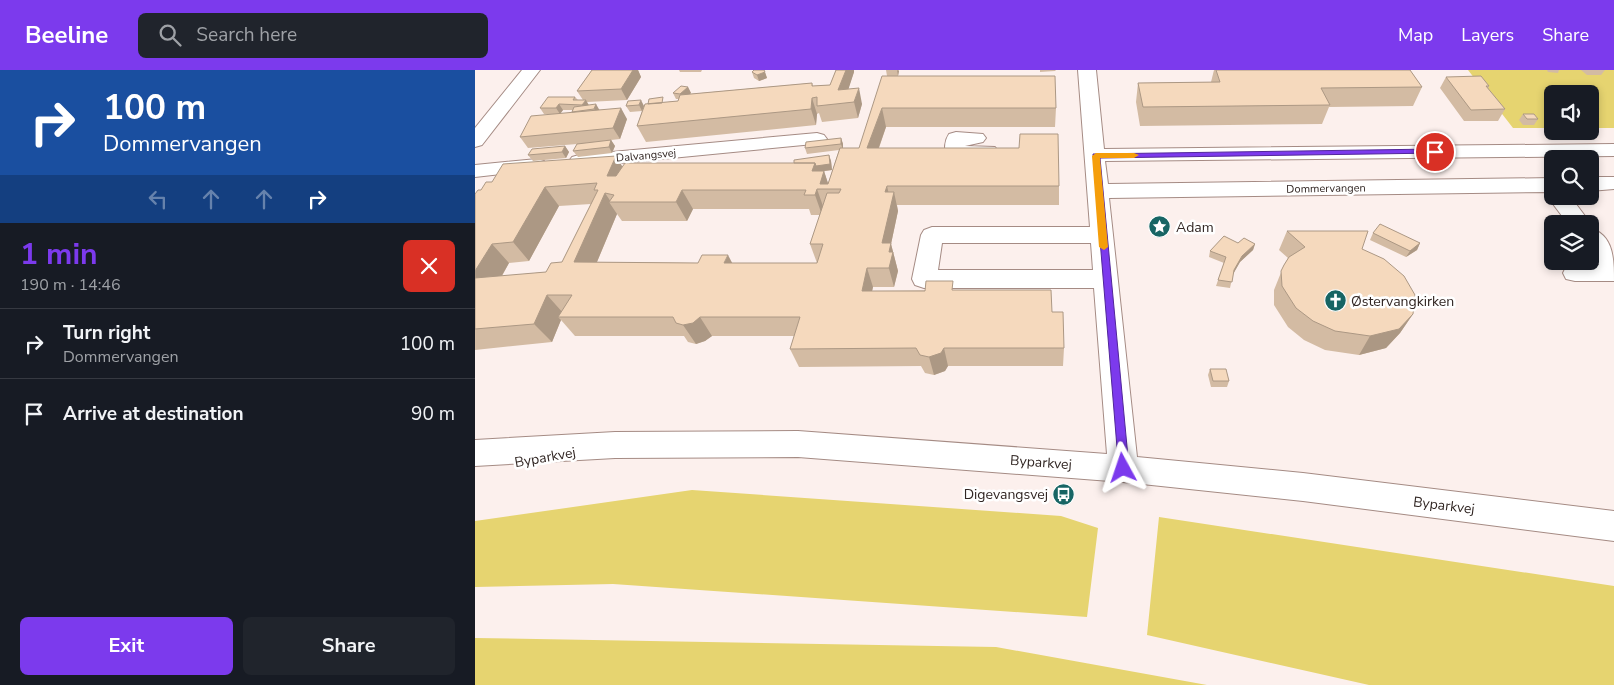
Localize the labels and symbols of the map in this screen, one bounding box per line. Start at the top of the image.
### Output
pin [1414,131,1456,173]
street label: Dalvangsvej [615,145,677,166]
street label: Dommervangen [1286,180,1366,197]
place icon: Adam [1148,215,1172,239]
place label: Adam [1176,218,1214,237]
church icon: Østervangkirken [1323,289,1347,313]
place label: Østervangkirken [1351,292,1454,311]
position arrow [1096,441,1148,493]
street label: Byparkvej [513,443,577,472]
street label: Byparkvej [1009,451,1072,474]
bus stop icon: Digevangsvej [1052,482,1076,506]
place label: Digevangsvej [964,485,1048,504]
street label: Byparkvej [1412,492,1476,519]

